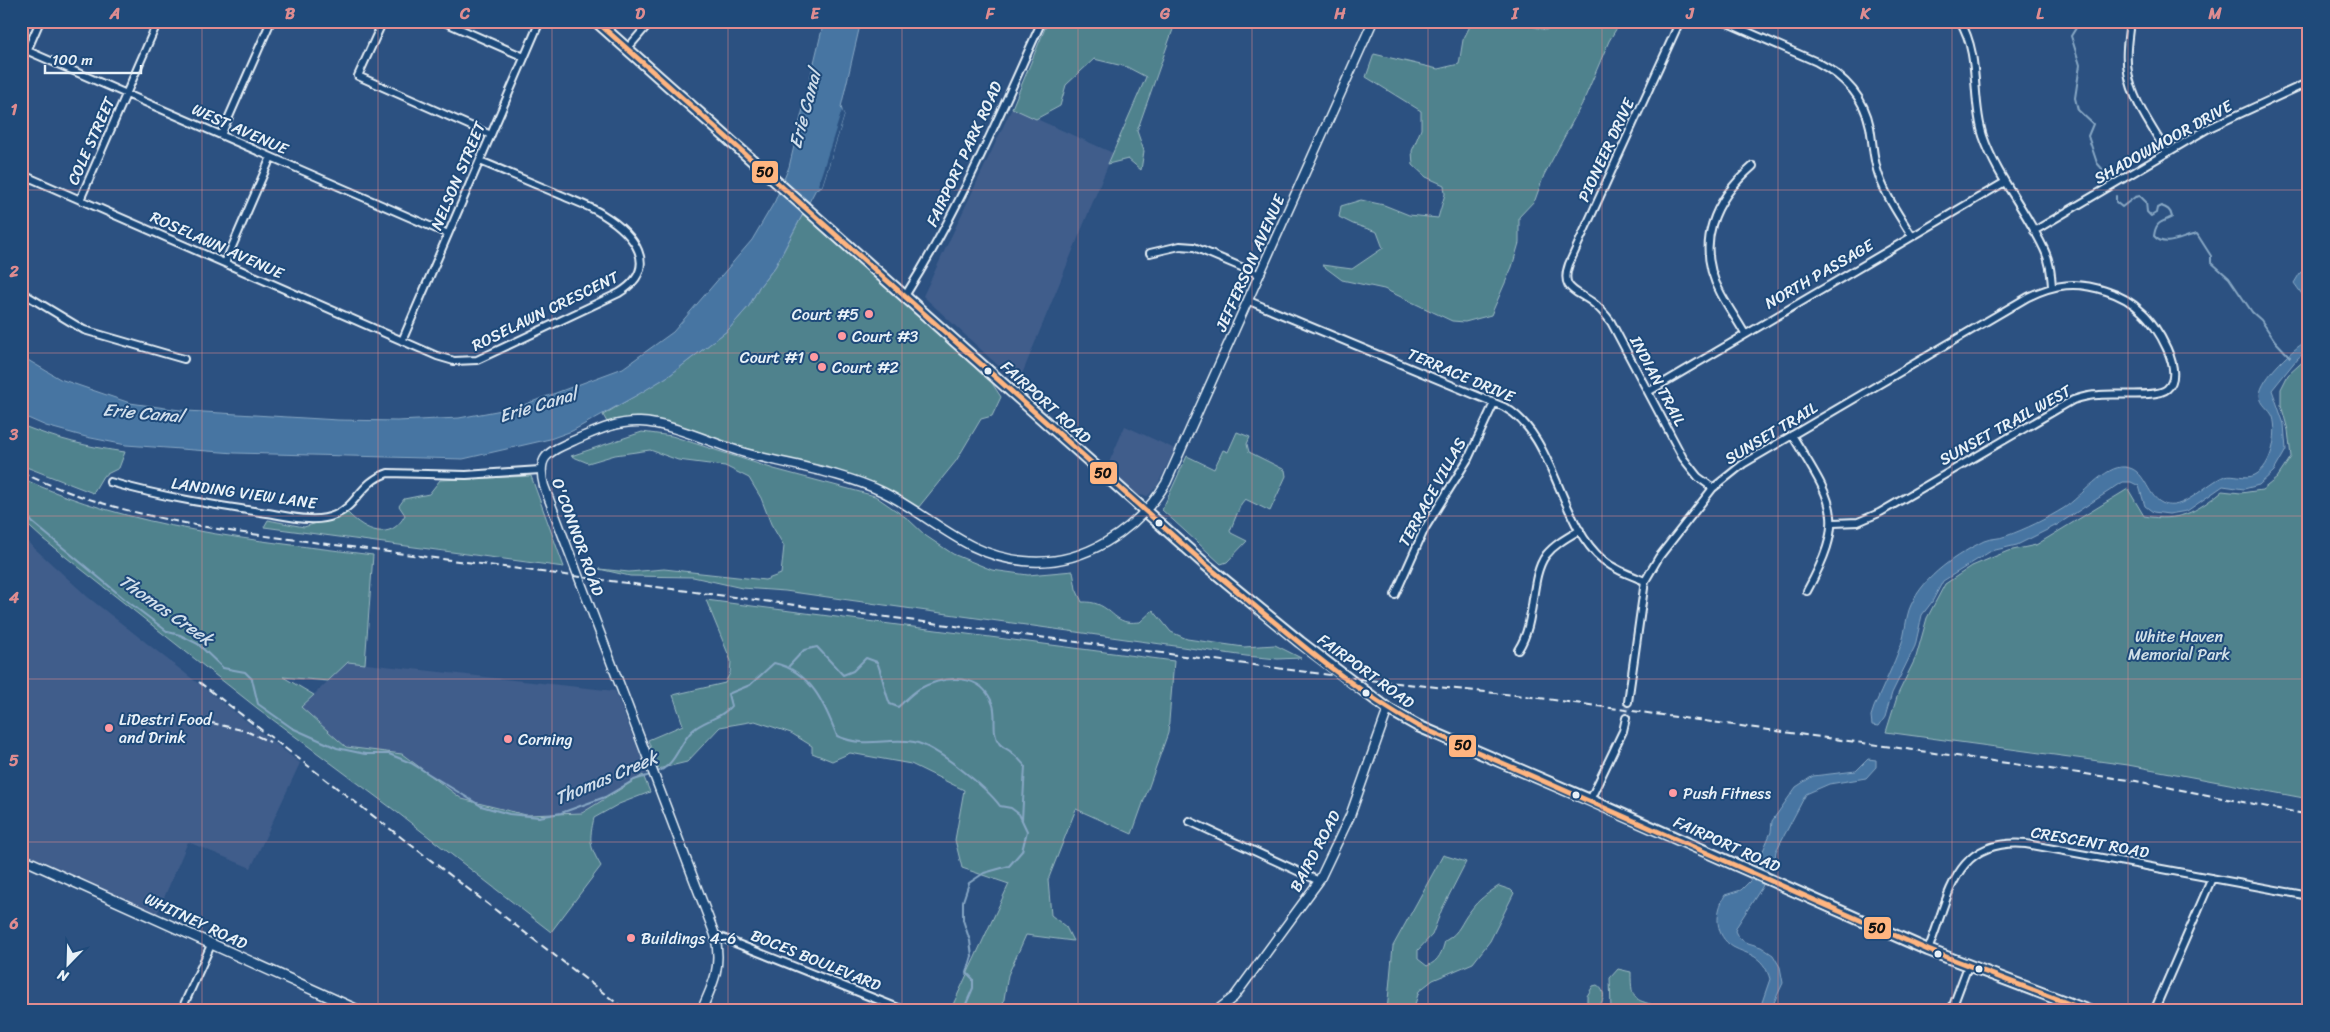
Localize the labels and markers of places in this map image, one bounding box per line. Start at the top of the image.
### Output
place label: Court #5 [792,300,859,329]
marker: Court #5 [863,308,875,320]
place label: Court #3 [852,322,918,351]
marker: Court #3 [836,330,848,342]
place label: Court #1 [740,343,804,372]
marker: Court #1 [808,351,820,363]
place label: Court #2 [832,353,899,382]
marker: Court #2 [816,361,828,373]
unlabelled marker [983,366,993,376]
unlabelled marker [1154,518,1164,528]
unlabelled marker [1361,688,1371,698]
place label: LiDestri Food and Drink [119,705,213,752]
marker: LiDestri Food and Drink [103,722,115,734]
place label: Corning [518,725,572,754]
marker: Corning [502,733,514,745]
place label: Push Fitness [1683,779,1771,808]
marker: Push Fitness [1667,787,1679,799]
unlabelled marker [1571,790,1581,800]
place label: Buildings 4-6 [641,924,736,953]
marker: Buildings 4-6 [625,932,637,944]
unlabelled marker [1933,949,1943,959]
unlabelled marker [1974,964,1984,974]

